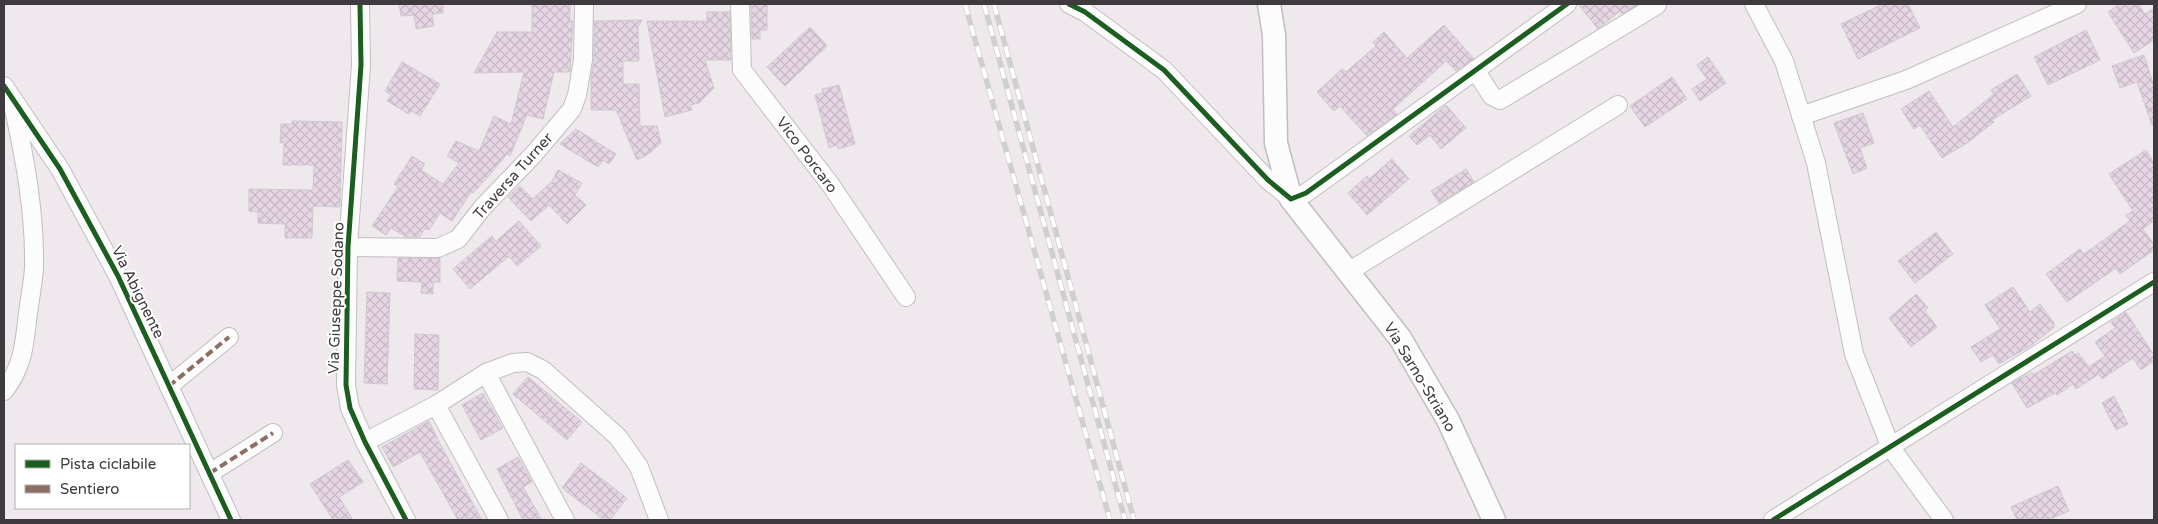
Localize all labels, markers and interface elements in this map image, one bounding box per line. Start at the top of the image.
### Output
street label: Vico Porcaro [773,113,841,197]
street label: Traversa Turner [469,129,557,223]
street label: Via Giuseppe Sodano [324,222,348,374]
street label: Via Abignente [108,243,168,341]
street label: Via Sarno-Striano [1380,319,1460,435]
legend [15,444,190,509]
text: Pista ciclabile [60,455,156,473]
text: Sentiero [60,480,119,498]

